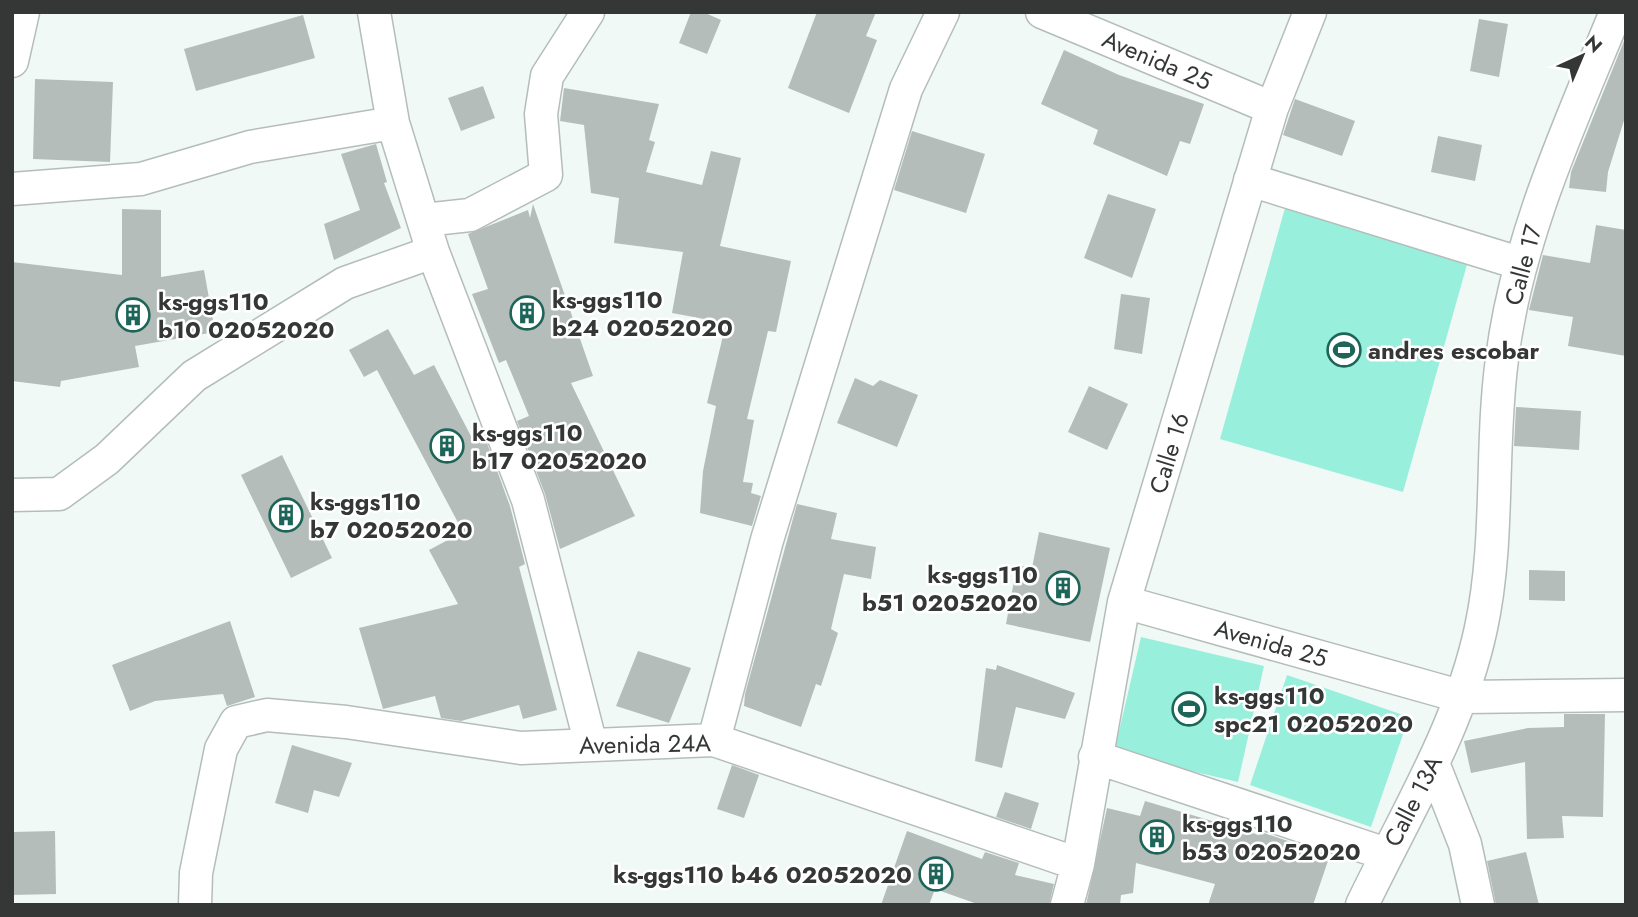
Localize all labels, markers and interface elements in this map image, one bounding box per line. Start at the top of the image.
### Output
street label: Avenida 25 [1097,21,1217,99]
north arrow [1547,21,1617,91]
text: N [1579,29,1608,59]
street label: Calle 17 [1495,220,1551,309]
place label: ks-ggs110 b24 02052020 [552,282,733,345]
place label: ks-ggs110 b10 02052020 [158,284,334,347]
building icon: ks-ggs110 b24 02052020 [508,294,546,332]
building icon: ks-ggs110 b10 02052020 [114,296,152,334]
sports icon: andres escobar [1325,331,1363,369]
place label: andres escobar [1368,333,1539,368]
street label: Calle 16 [1140,408,1198,498]
place label: ks-ggs110 b17 02052020 [472,415,647,478]
building icon: ks-ggs110 b17 02052020 [428,427,466,465]
place label: ks-ggs110 b7 02052020 [310,484,473,547]
building icon: ks-ggs110 b7 02052020 [267,496,305,534]
place label: ks-ggs110 b51 02052020 [862,557,1038,620]
building icon: ks-ggs110 b51 02052020 [1044,569,1082,607]
street label: Avenida 25 [1211,610,1331,676]
place label: ks-ggs110 spc21 02052020 [1214,678,1413,741]
sports icon: ks-ggs110 spc21 02052020 [1170,690,1208,728]
street label: Avenida 24A [579,725,711,763]
street label: Calle 13A [1375,749,1451,853]
place label: ks-ggs110 b53 02052020 [1182,806,1361,869]
building icon: ks-ggs110 b53 02052020 [1138,818,1176,856]
building icon: ks-ggs110 b46 02052020 [917,855,955,893]
place label: ks-ggs110 b46 02052020 [613,857,912,892]

